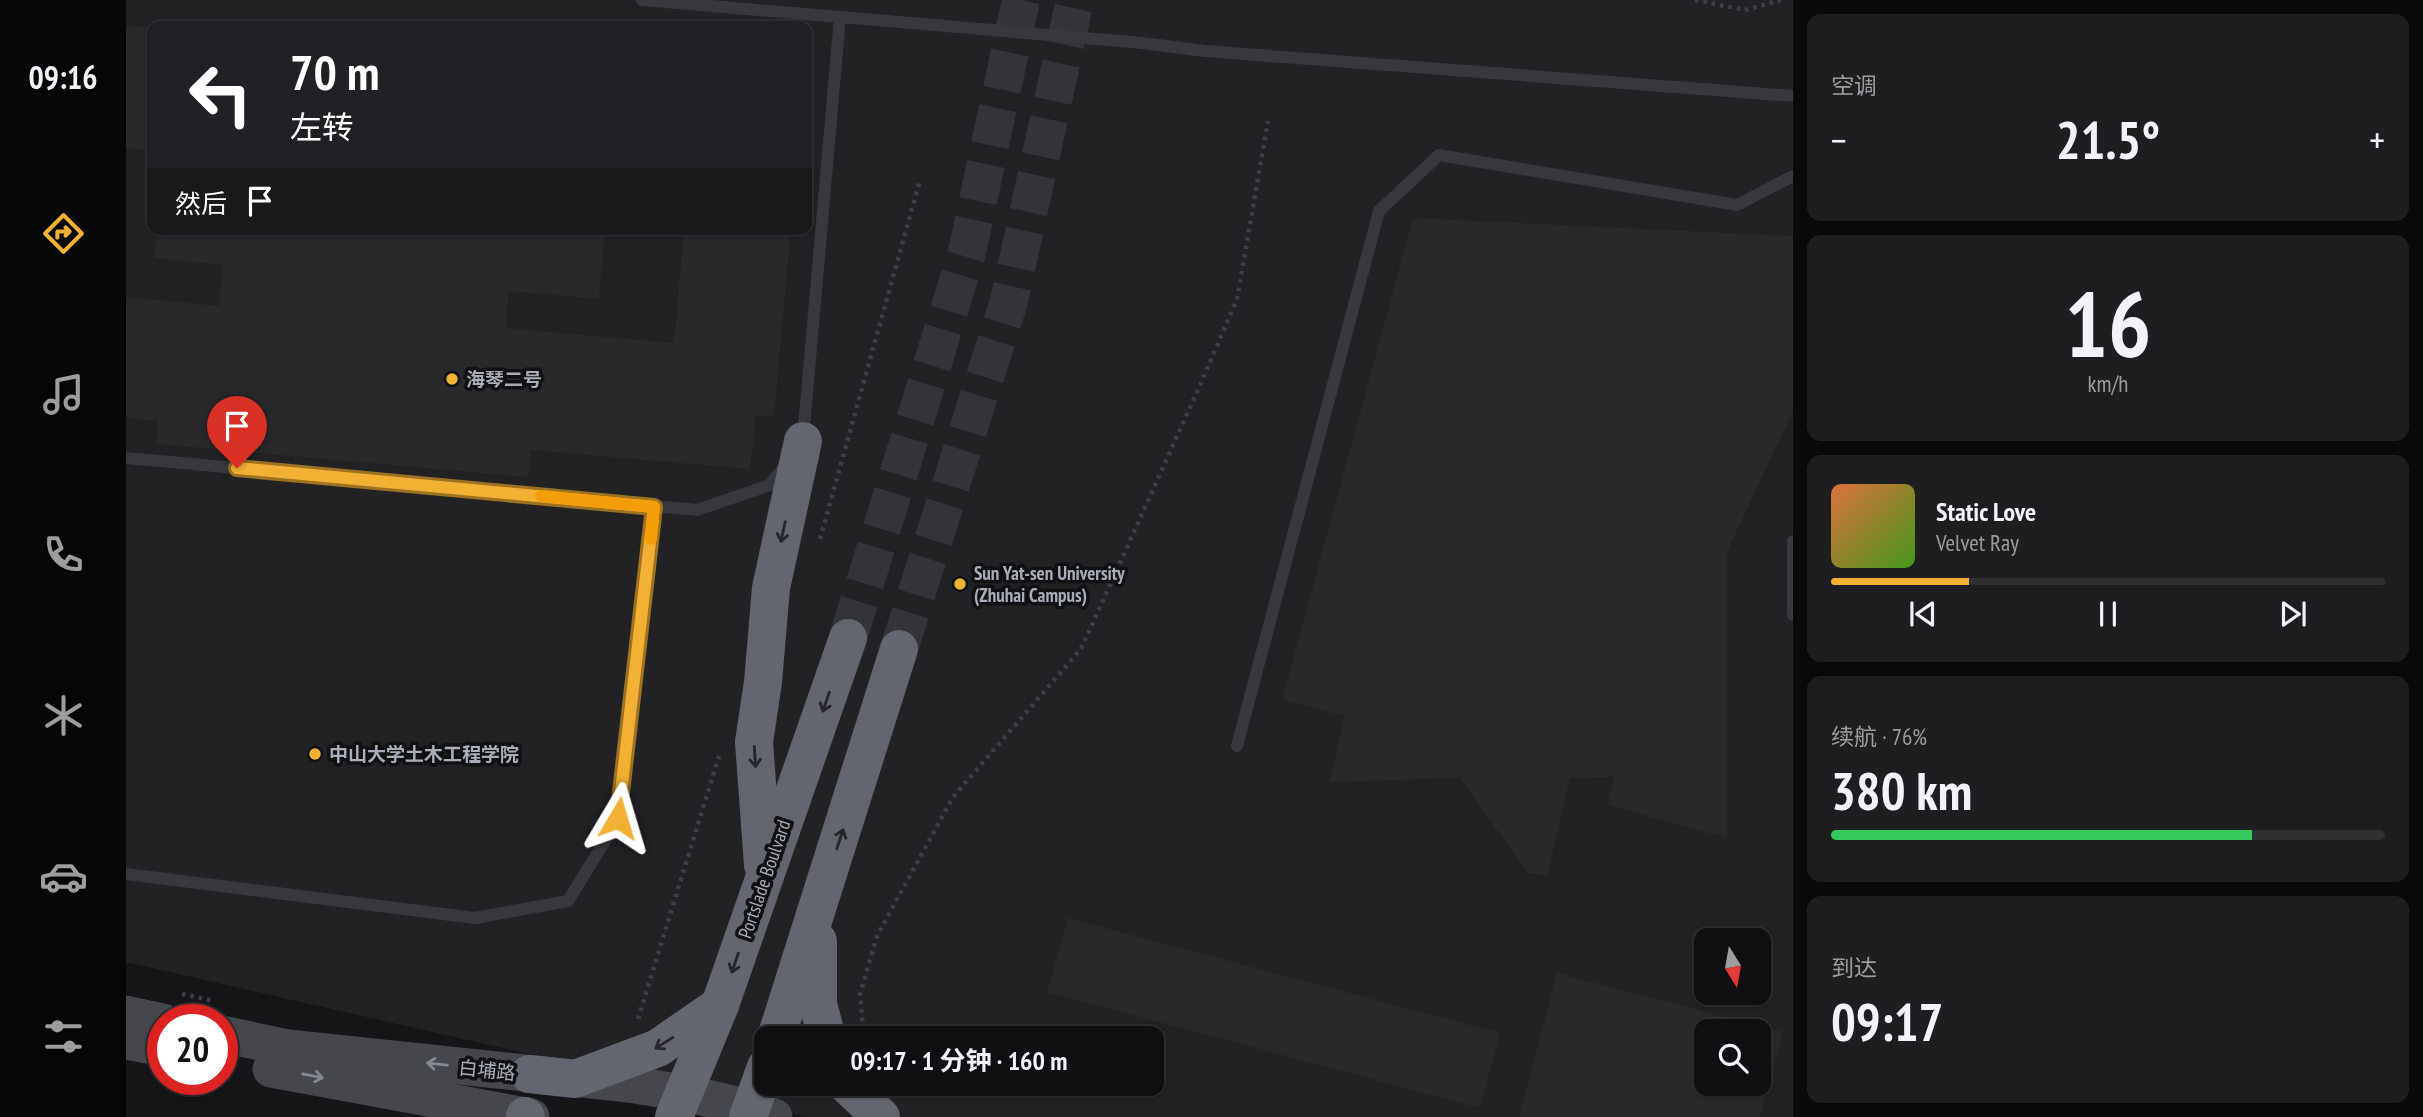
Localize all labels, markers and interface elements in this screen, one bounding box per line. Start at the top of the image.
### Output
text: 70 m [290,40,379,104]
icon: left [175,49,266,140]
text: 09:16 [28,56,98,98]
text: 空调 [1831,71,1877,100]
text: 左转 [290,106,354,148]
text: 21.5° [2056,106,2160,173]
text: − [1831,115,1847,164]
text: + [2369,115,2385,164]
icon: arrive [241,182,279,220]
text: 然后 [175,187,227,220]
icon: directions [39,209,88,258]
text: 16 [2065,264,2152,382]
place label: 海琴二号 [466,367,542,391]
text: km/h [2088,369,2128,398]
icon: music [39,370,88,419]
marker: 海琴二号 [444,371,460,387]
pin [207,396,267,468]
icon: arrive [218,407,256,445]
text: Static Love [1936,495,2036,528]
one-way arrow [776,520,789,543]
text: Velvet Ray [1936,528,2019,557]
icon: phone [39,530,88,579]
place label: Sun Yat-sen University (Zhuhai Campus) [974,561,1125,607]
marker: Sun Yat-sen University (Zhuhai Campus) [952,576,968,592]
icon: previous [1904,595,1942,633]
icon: pause [2089,595,2127,633]
icon: next [2274,595,2312,633]
icon: climate [39,691,88,740]
one-way arrow [819,691,832,713]
text: 续航 · 76% [1831,722,1927,751]
place label: 中山大学土木工程学院 [329,742,519,766]
one-way arrow [749,745,762,768]
marker: 中山大学土木工程学院 [307,746,323,762]
text: 380 km [1831,757,1972,824]
position arrow [581,781,655,855]
street label: Portslade Boulvard [732,817,796,941]
one-way arrow [834,828,847,850]
icon: car [39,852,88,901]
north arrow [1694,928,1771,1004]
map controls [1694,928,1771,1096]
one-way arrow [728,952,740,974]
text: 到达 [1831,953,1877,982]
text: 09:17 [1831,988,1943,1055]
speed limit sign: 20 [147,1004,238,1095]
icon: filters [39,1012,88,1061]
button: search [1694,1019,1771,1096]
one-way arrow [655,1036,674,1051]
text: 09:17 · 1 分钟 · 160 m [850,1044,1068,1077]
street label: 白埔路 [457,1055,517,1085]
one-way arrow [426,1058,449,1071]
one-way arrow [301,1070,324,1084]

